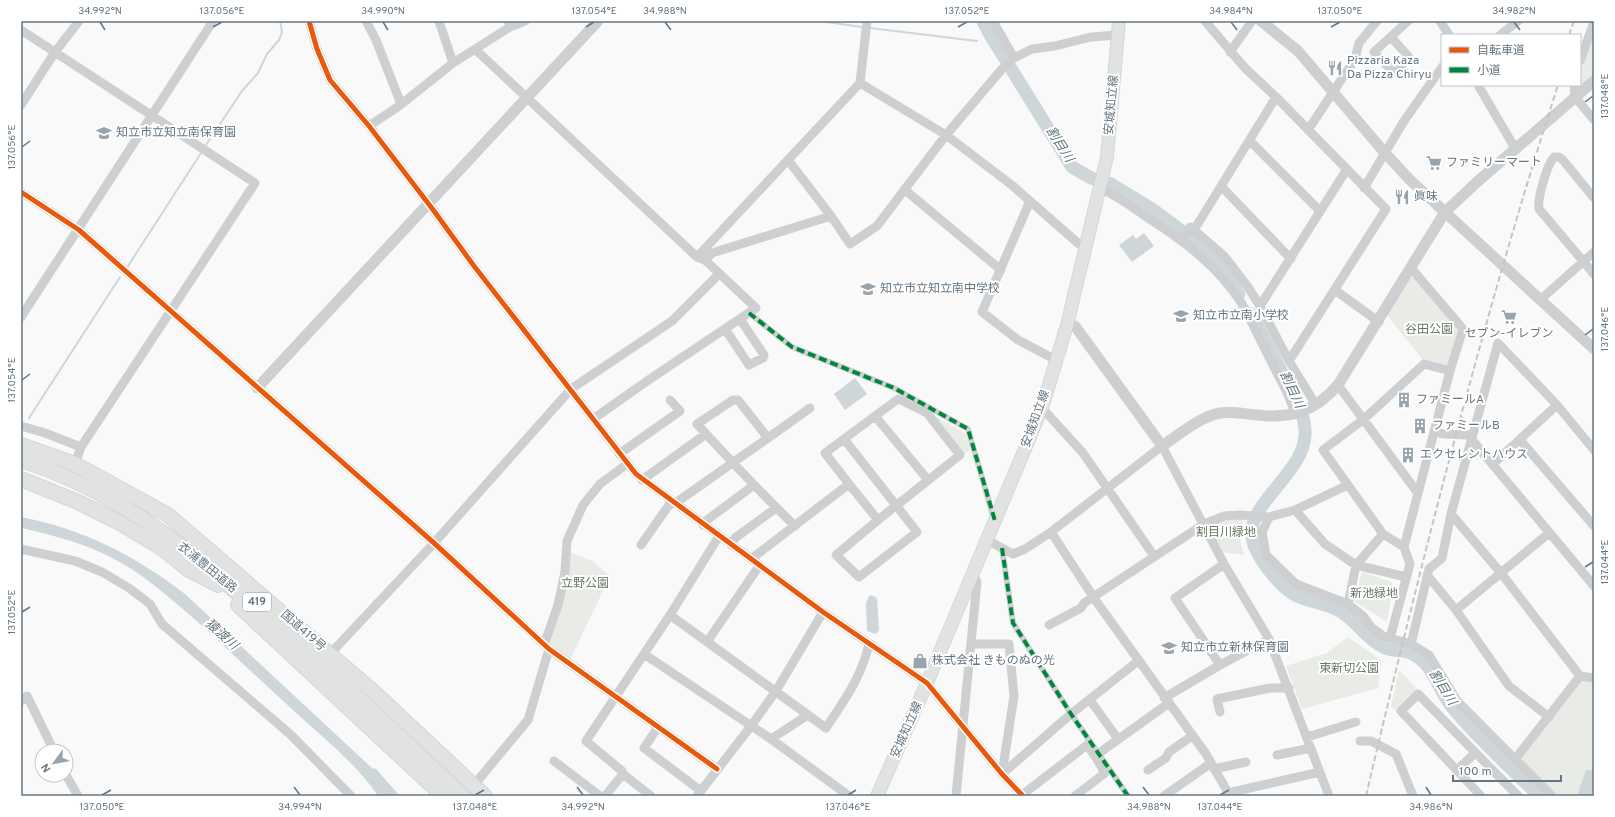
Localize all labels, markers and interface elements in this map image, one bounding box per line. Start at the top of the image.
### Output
text: 34.992°N [78,5,122,18]
text: 137.056°E [200,5,244,18]
text: 34.990°N [361,5,405,18]
text: 137.054°E [571,5,617,18]
text: 34.988°N [643,5,687,18]
text: 137.052°E [945,5,989,18]
text: 34.984°N [1209,5,1253,18]
text: 137.050°E [1317,5,1363,18]
text: 34.982°N [1492,5,1536,18]
legend [1441,34,1581,86]
text: 自転車道 [1477,43,1525,59]
place label: Pizzaria Kaza Da Pizza Chiryu [1347,53,1431,83]
restaurant icon: Pizzaria Kaza Da Pizza Chiryu [1326,59,1344,77]
text: 小道 [1477,63,1501,79]
street label: 安城知立線 [1101,74,1123,136]
text: 137.048°E [1599,74,1612,118]
school or university icon: 知立市立知立南保育園 [95,124,113,142]
water label: 割目川 [1042,124,1077,167]
text: 137.056°E [6,125,19,169]
place label: 知立市立知立南保育園 [116,125,236,141]
supermarket icon: ファミリーマート [1425,154,1443,172]
place label: ファミリーマート [1446,155,1542,171]
restaurant icon: 眞味 [1393,188,1411,206]
place label: 眞味 [1414,189,1438,205]
school or university icon: 知立市立知立南中学校 [859,280,877,298]
place label: 知立市立知立南中学校 [880,281,1000,297]
school or university icon: 知立市立南小学校 [1172,307,1190,325]
text: 137.046°E [1599,307,1612,351]
place label: 知立市立南小学校 [1193,308,1289,324]
supermarket icon: セブン-イレブン [1500,308,1518,326]
park label: 谷田公園 [1405,322,1453,338]
place label: セブン-イレブン [1465,326,1553,342]
text: 137.054°E [6,357,19,403]
water label: 割目川 [1276,369,1307,413]
street label: 安城知立線 [1018,388,1054,450]
building icon: ファミールA [1395,391,1413,409]
place label: ファミールA [1416,392,1484,408]
building icon: ファミールB [1411,417,1429,435]
place label: ファミールB [1432,418,1500,434]
building icon: エクセレントハウス [1399,446,1417,464]
place label: エクセレントハウス [1420,447,1528,463]
park label: 割目川緑地 [1196,525,1256,541]
street label: 衣浦豊田道路 [174,539,240,597]
text: 137.044°E [1599,539,1612,585]
park label: 立野公園 [561,576,609,592]
park label: 新池緑地 [1350,586,1398,602]
text: 137.052°E [6,590,19,634]
road number: 419 [243,593,271,611]
street label: 国道419号 [277,607,329,655]
water label: 猿渡川 [201,616,242,655]
school or university icon: 知立市立新林保育園 [1160,639,1178,657]
place label: 知立市立新林保育園 [1181,640,1289,656]
shop icon: 株式会社 きものぬの光 [911,652,929,670]
place label: 株式会社 きものぬの光 [932,653,1055,669]
park label: 東新切公園 [1319,661,1379,677]
water label: 割目川 [1425,667,1460,710]
street label: 安城知立線 [887,699,927,761]
north arrow [34,743,74,783]
scale bar [1453,757,1561,783]
text: N [38,761,54,775]
text: 100 m [1459,764,1492,780]
text: 137.050°E [79,801,125,814]
text: 34.994°N [278,801,322,814]
text: 137.048°E [453,801,497,814]
text: 34.992°N [561,801,605,814]
text: 137.046°E [826,801,870,814]
text: 34.988°N [1127,801,1171,814]
text: 137.044°E [1197,801,1243,814]
text: 34.986°N [1409,801,1453,814]

